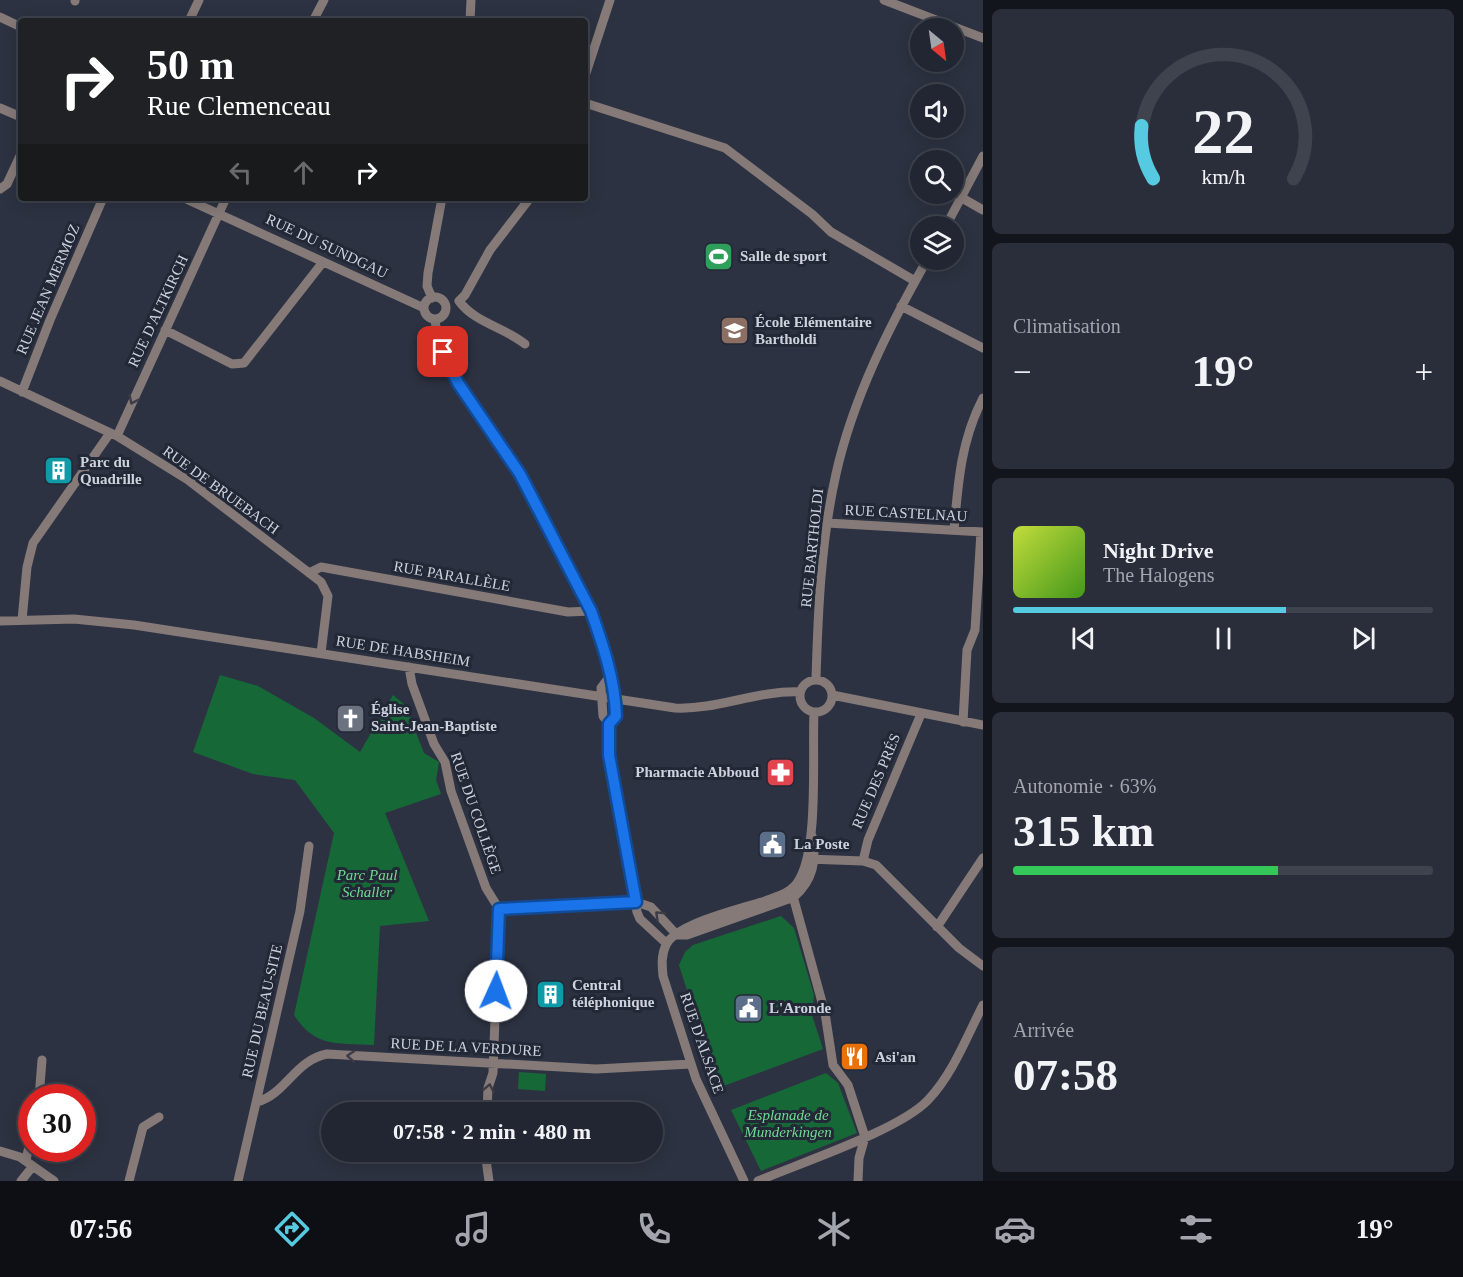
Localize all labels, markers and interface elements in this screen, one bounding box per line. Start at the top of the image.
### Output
north arrow [910,18,964,72]
map controls [910,18,964,270]
icon: right [48,42,126,120]
text: 50 m [147,42,235,88]
button: sound [910,84,964,138]
text: Rue Clemenceau [147,91,331,121]
text: 22 [1192,97,1254,166]
button: search [910,150,964,204]
icon: left [224,156,257,189]
icon: ahead [287,156,320,189]
icon: right [350,156,383,189]
text: km/h [1201,165,1245,189]
street label: RUE DU SUNDGAU [264,211,391,281]
button: layers [910,216,964,270]
street label: RUE JEAN MERMOZ [13,221,83,357]
sports icon: Salle de sport [703,240,735,272]
place label: Salle de sport [740,248,827,264]
street label: RUE D'ALTKIRCH [125,252,191,370]
place label: École Elémentaire Bartholdi [755,314,872,347]
school or university icon: École Elémentaire Bartholdi [718,315,750,347]
text: Climatisation [1013,315,1121,337]
pin [417,326,468,377]
icon: arrive [426,335,459,368]
text: 19° [1192,346,1255,396]
text: − [1013,354,1032,390]
text: + [1414,354,1433,390]
one-way arrow [129,394,141,405]
street label: RUE DE BRUEBACH [160,443,282,537]
place label: Parc du Quadrille [80,454,142,487]
building icon: Parc du Quadrille [43,455,75,487]
street label: RUE BARTHOLDI [798,488,826,608]
street label: RUE CASTELNAU [844,502,968,524]
text: Night Drive [1103,538,1214,563]
street label: RUE PARALLÈLE [392,558,512,594]
text: The Halogens [1103,564,1215,586]
icon: previous [1067,622,1100,655]
icon: pause [1207,622,1240,655]
icon: next [1347,622,1380,655]
street label: RUE DE HABSHEIM [335,632,471,670]
place label: Église Saint-Jean-Baptiste [371,701,497,734]
church icon: Église Saint-Jean-Baptiste [334,702,366,734]
street label: RUE DES PRÉS [849,731,903,831]
street label: RUE DU COLLÈGE [448,750,504,876]
pharmacy icon: Pharmacie Abboud [764,756,796,788]
place label: Pharmacie Abboud [635,764,760,780]
text: Autonomie · 63% [1013,775,1156,797]
text: 315 km [1013,806,1154,856]
public building icon: La Poste [757,828,789,860]
place label: La Poste [794,836,850,852]
park label: Parc Paul Schaller [336,867,397,900]
one-way arrow [655,911,666,922]
street label: RUE DU BEAU-SITE [239,943,285,1079]
position arrow [464,959,528,1023]
place label: Central téléphonique [572,977,655,1010]
building icon: Central téléphonique [535,978,567,1010]
street label: RUE D'ALSACE [677,990,727,1096]
public building icon: L'Aronde [732,992,764,1024]
place label: L'Aronde [769,1000,832,1016]
text: Arrivée [1013,1019,1074,1041]
street label: RUE DE LA VERDURE [390,1035,542,1059]
restaurant icon: Asi'an [838,1041,870,1073]
one-way arrow [347,1049,356,1062]
place label: Asi'an [875,1049,917,1065]
text: 07:58 [1013,1050,1118,1100]
one-way arrow [482,1083,495,1093]
speed limit sign: 30 [18,1084,96,1162]
park label: Esplanade de Munderkingen [743,1107,832,1140]
text: 07:58 · 2 min · 480 m [393,1119,591,1144]
icon: directions [271,1208,313,1250]
icon: music [452,1208,494,1250]
icon: phone [633,1208,675,1250]
icon: climate [813,1208,855,1250]
icon: car [994,1208,1036,1250]
icon: filters [1175,1208,1217,1250]
text: 07:56 [69,1214,132,1244]
text: 19° [1356,1214,1394,1244]

